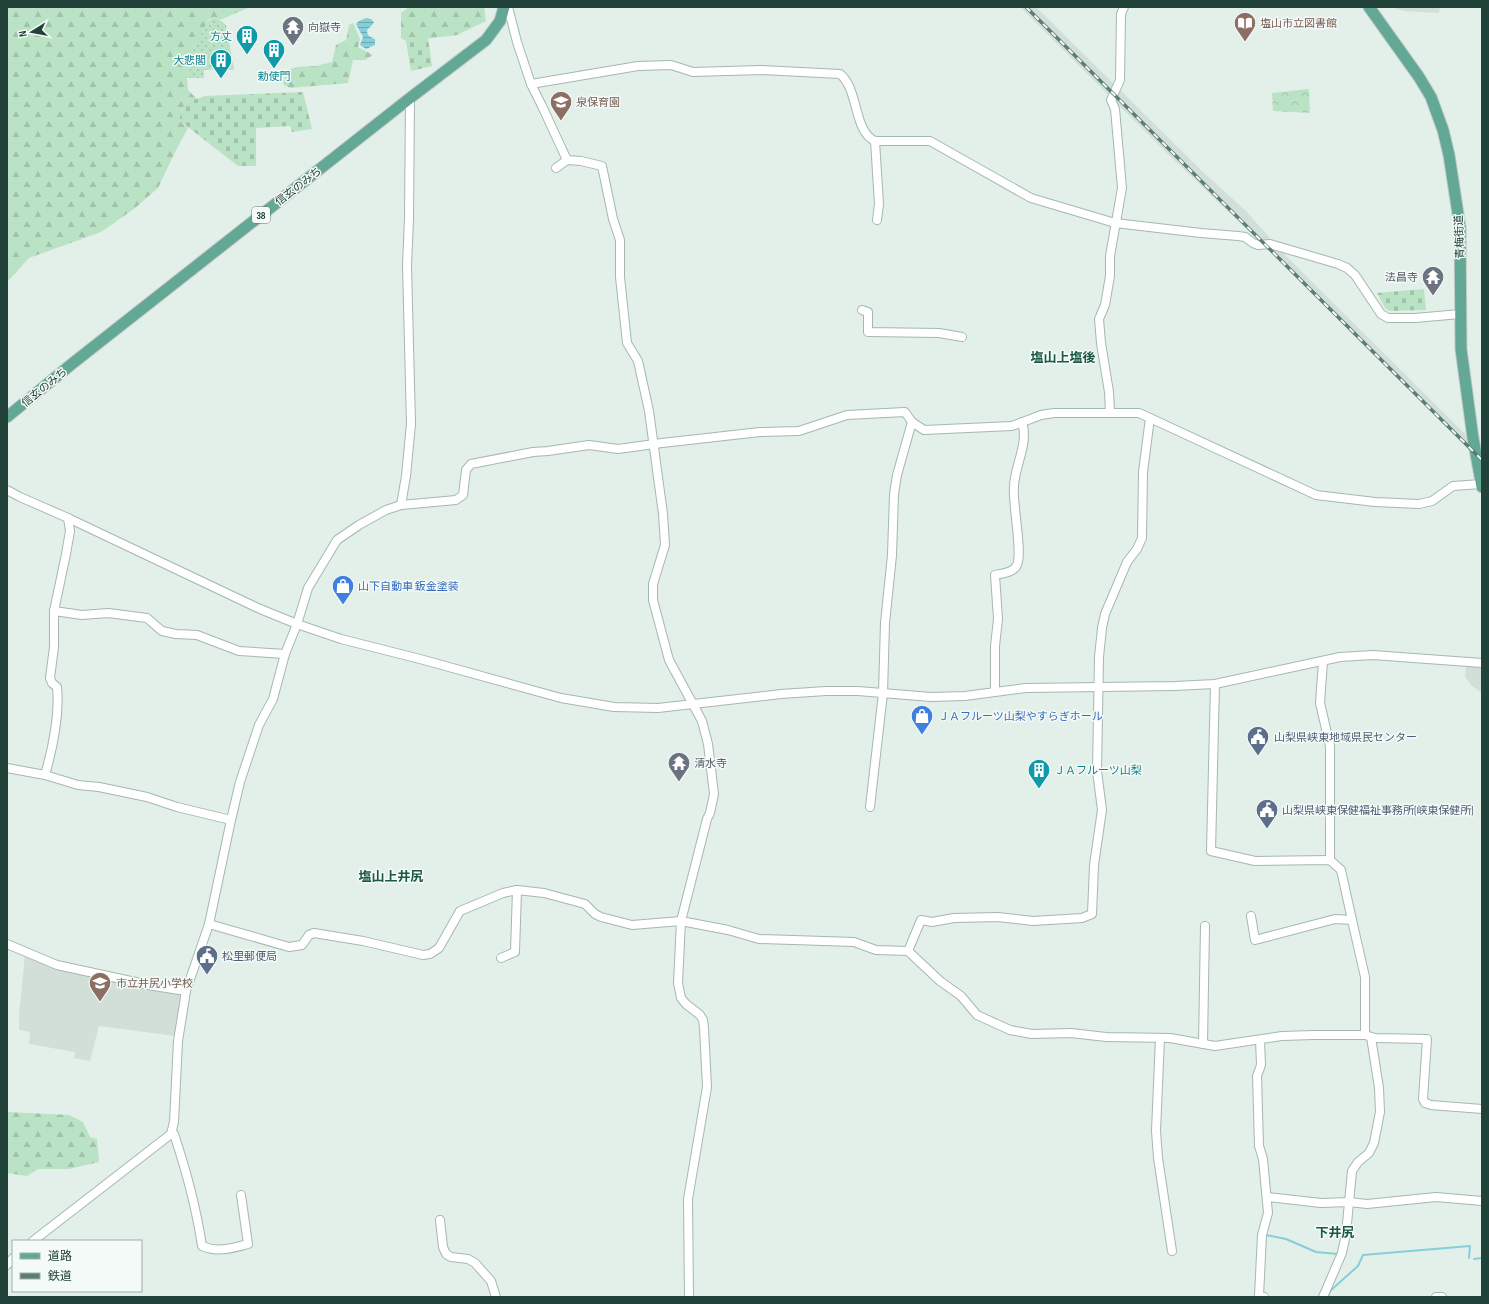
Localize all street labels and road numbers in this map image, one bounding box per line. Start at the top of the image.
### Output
street label: 信玄のみち [273,164,324,208]
road number: 38 [252,207,270,223]
street label: 青梅街道 [1452,215,1467,259]
street label: 信玄のみち [19,365,70,410]

